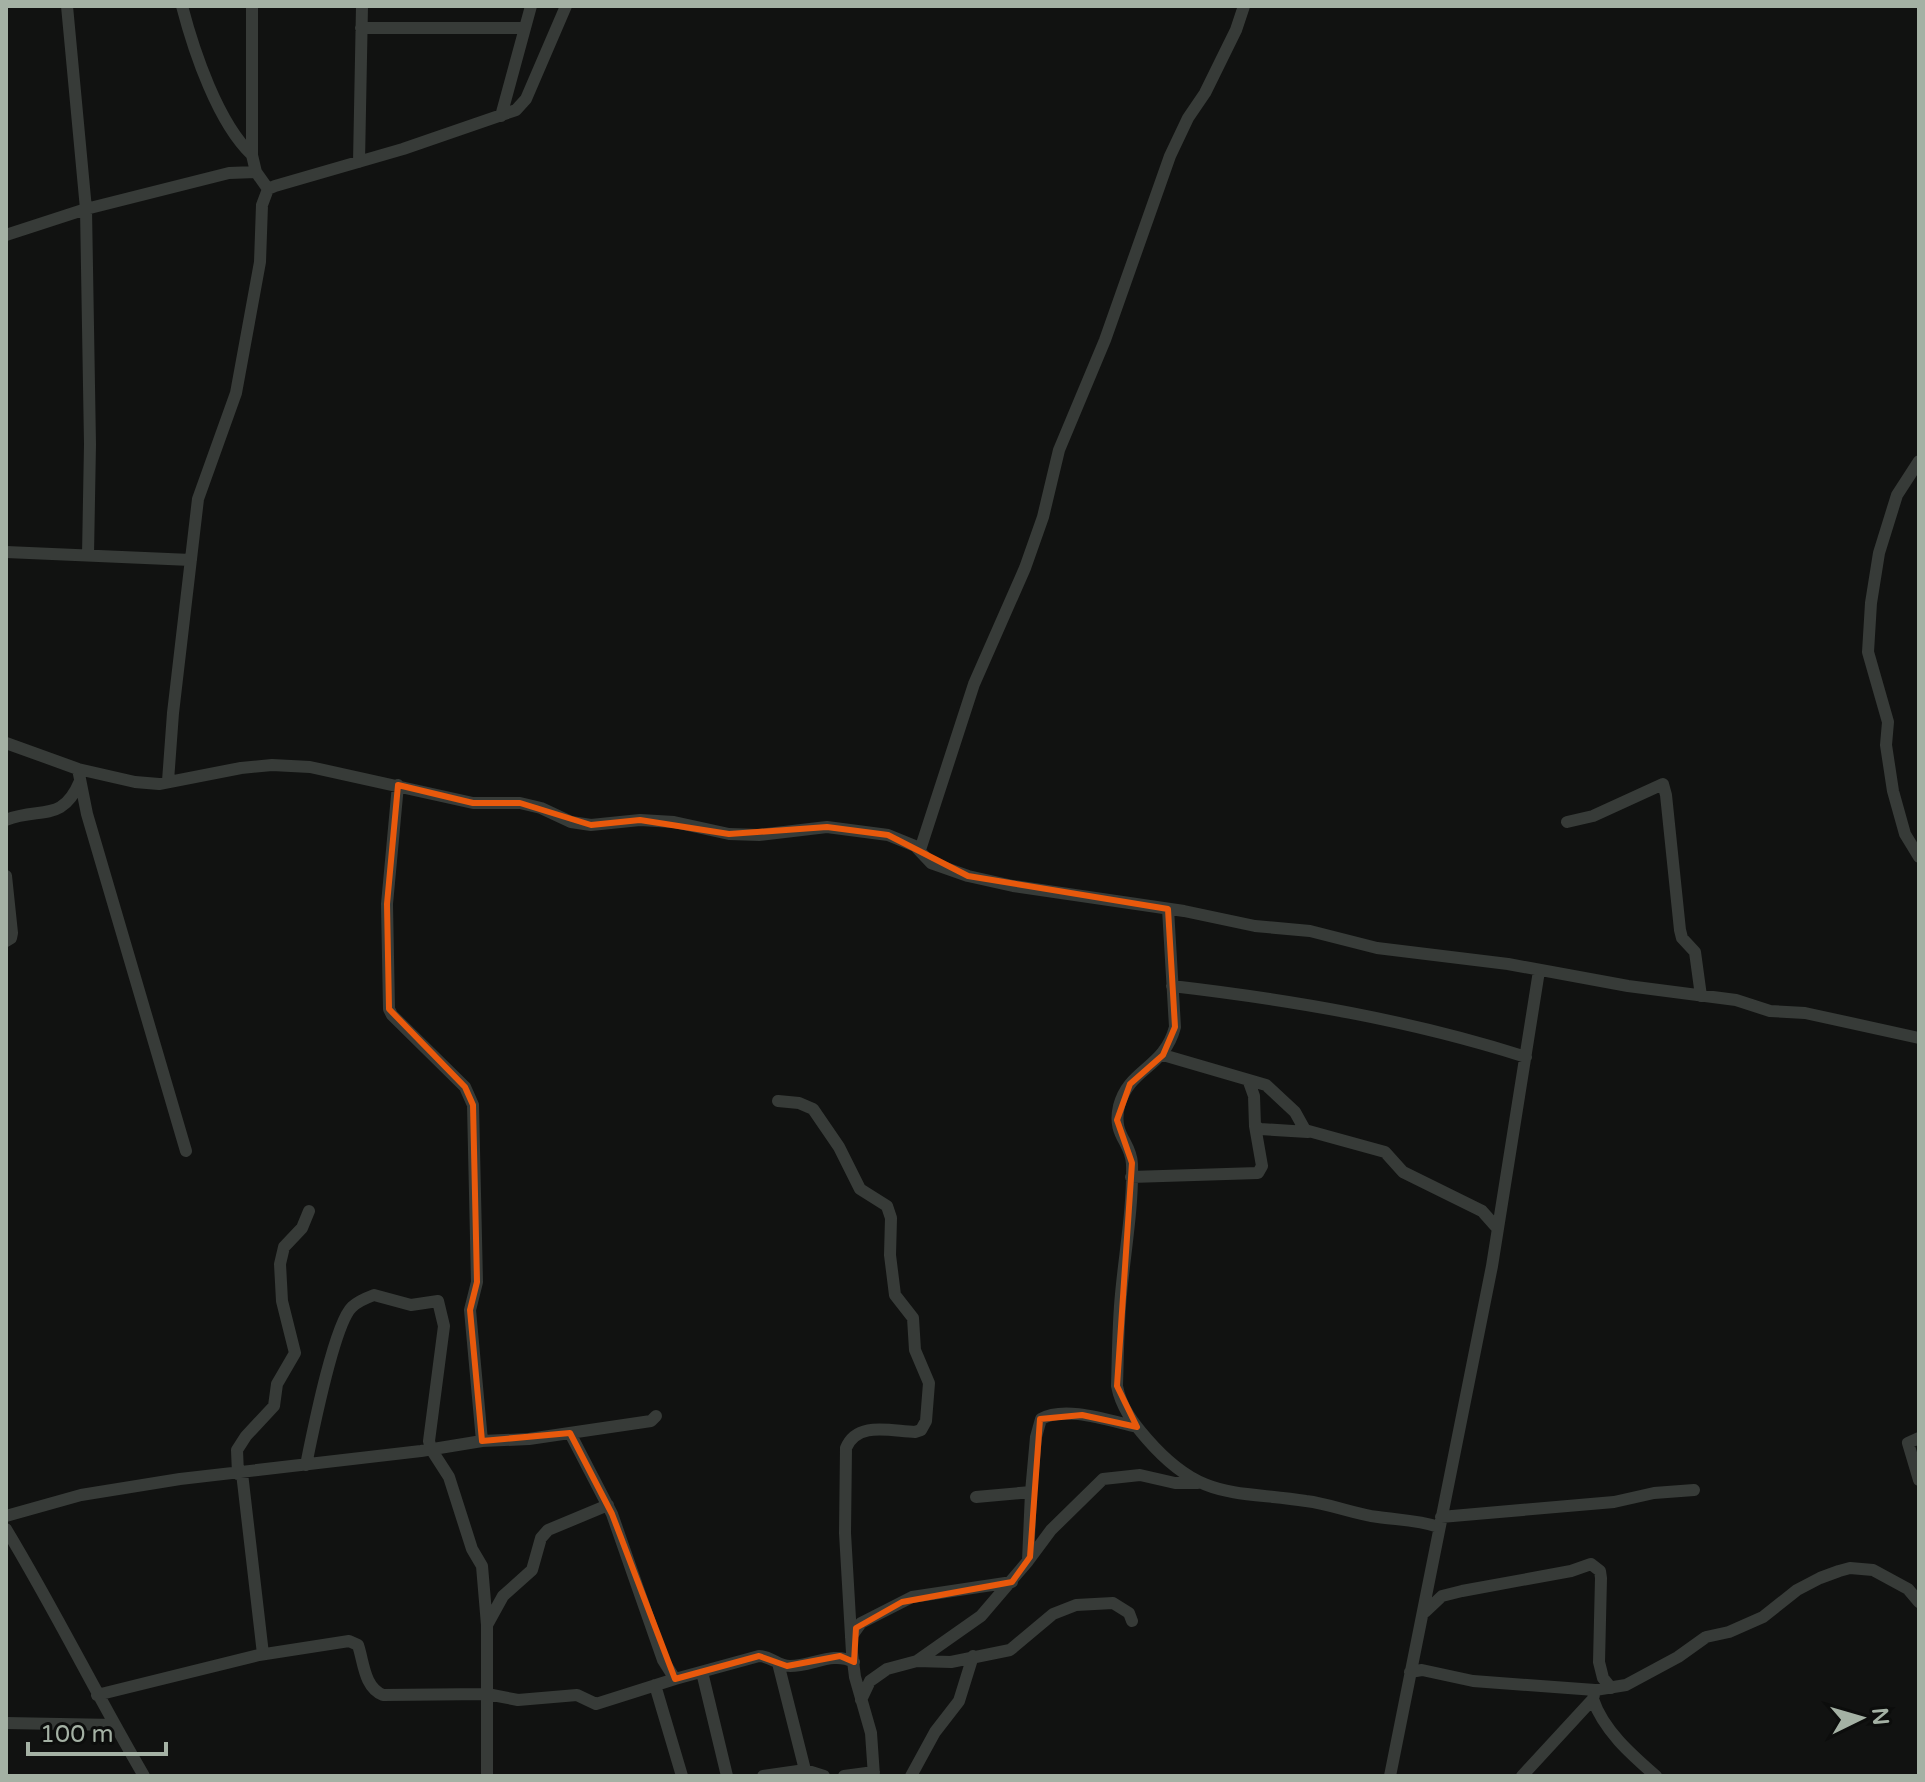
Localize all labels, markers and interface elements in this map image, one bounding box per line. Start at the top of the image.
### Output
north arrow [1821,1678,1901,1758]
scale bar [28,1706,166,1756]
text: N [1866,1706,1894,1726]
text: 100 m [40,1720,114,1749]

